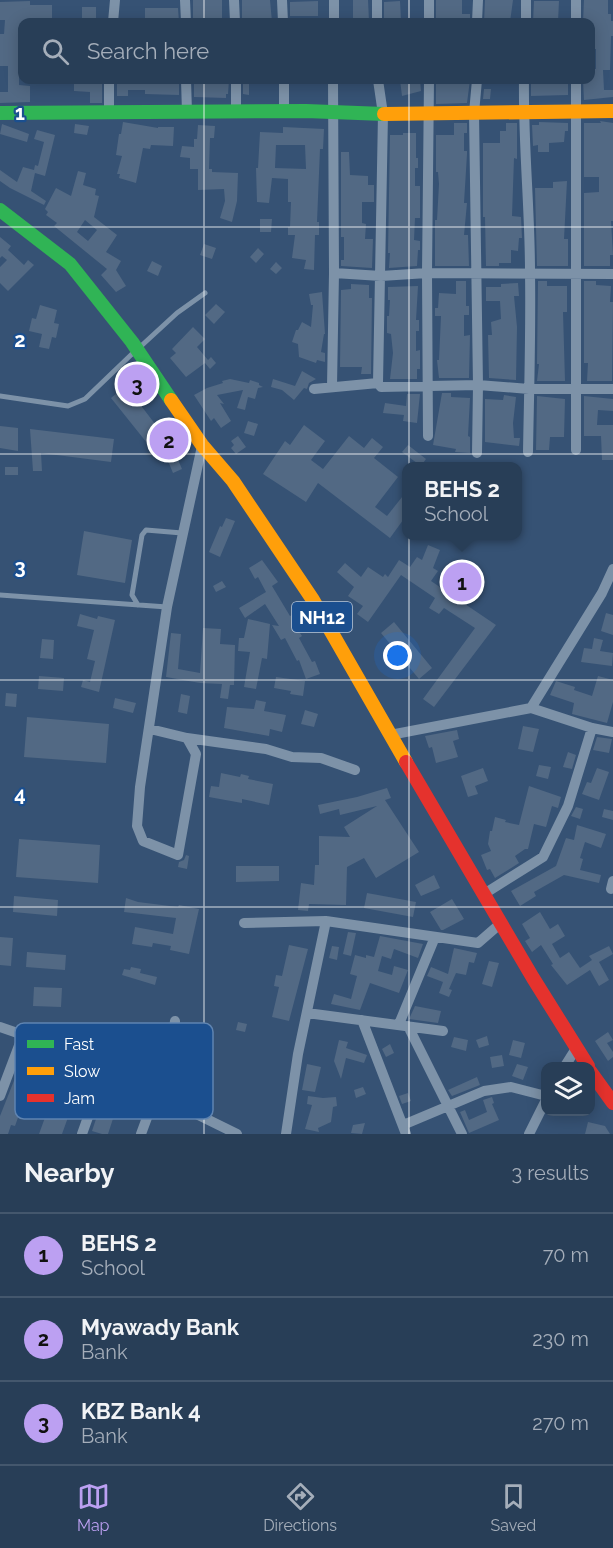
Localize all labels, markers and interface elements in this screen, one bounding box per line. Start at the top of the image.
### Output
search box [18,18,595,84]
icon: search [39,35,72,68]
text: Search here [87,38,209,64]
text: 1 [15,101,25,125]
text: 2 [14,328,26,352]
pin: 3 [118,362,156,406]
pin: 2 [150,418,188,462]
popup [402,462,522,540]
text: BEHS 2 [424,476,500,502]
text: School [424,502,488,526]
text: 3 [14,555,26,579]
pin: 1 [442,560,482,604]
road number: NH12 [292,602,352,632]
your location [383,641,412,670]
text: 4 [14,782,26,806]
legend [15,1023,213,1119]
text: Fast [64,1035,95,1054]
text: Slow [64,1062,100,1081]
map controls [541,1062,595,1116]
button: layers [541,1062,595,1116]
text: Jam [64,1089,95,1108]
text: Nearby [24,1158,114,1188]
text: 3 results [511,1161,589,1185]
text: BEHS 2 [81,1230,157,1256]
text: 1 [39,1243,48,1267]
text: 70 m [543,1243,589,1267]
text: School [81,1256,145,1280]
text: Myawady Bank [81,1314,239,1340]
text: 2 [38,1327,49,1351]
text: 230 m [532,1327,589,1351]
text: Bank [81,1340,127,1364]
text: KBZ Bank 4 [81,1398,201,1424]
text: 3 [38,1411,49,1435]
text: 270 m [532,1411,589,1435]
text: Bank [81,1424,127,1448]
tab: Map [77,1480,110,1535]
tab: Directions [263,1480,337,1535]
tab: Saved [490,1480,536,1535]

